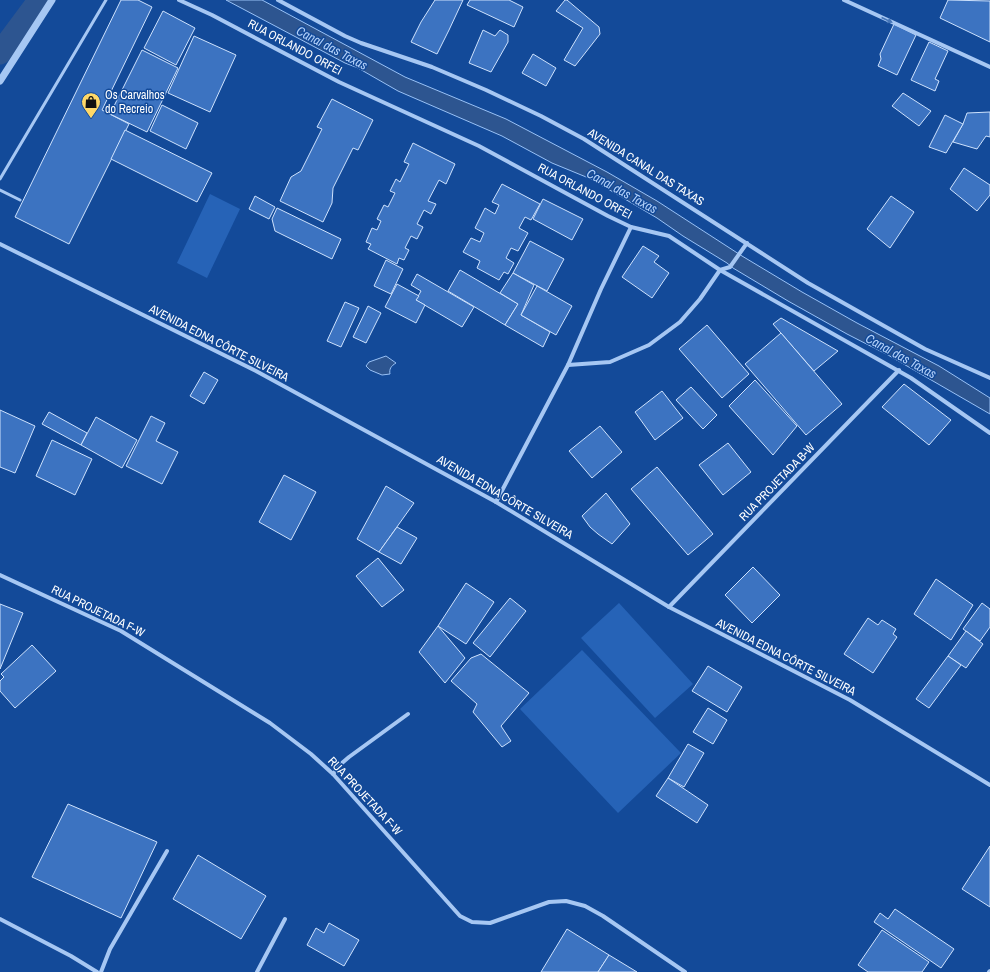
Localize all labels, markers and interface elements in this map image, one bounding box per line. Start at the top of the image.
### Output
street label: RUA ORLANDO ORFEI [245,15,345,79]
one-way arrow [882,17,893,23]
water label: Canal das Taxas [293,22,371,74]
place label: Os Carvalhos do Recreio [105,87,165,117]
shop icon: Os Carvalhos do Recreio [80,91,102,119]
street label: AVENIDA CANAL DAS TAXAS [584,124,708,210]
street label: RUA ORLANDO ORFEI [535,159,635,223]
water label: Canal das Taxas [584,165,660,217]
street label: AVENIDA EDNA CÔRTE SILVEIRA [146,300,292,385]
water label: Canal das Taxas [863,330,939,382]
street label: RUA PROJETADA B-W [736,439,819,524]
street label: AVENIDA EDNA CÔRTE SILVEIRA [433,451,576,543]
street label: RUA PROJETADA F-W [49,581,148,641]
street label: AVENIDA EDNA CÔRTE SILVEIRA [713,614,859,699]
street label: RUA PROJETADA F-W [324,753,406,839]

